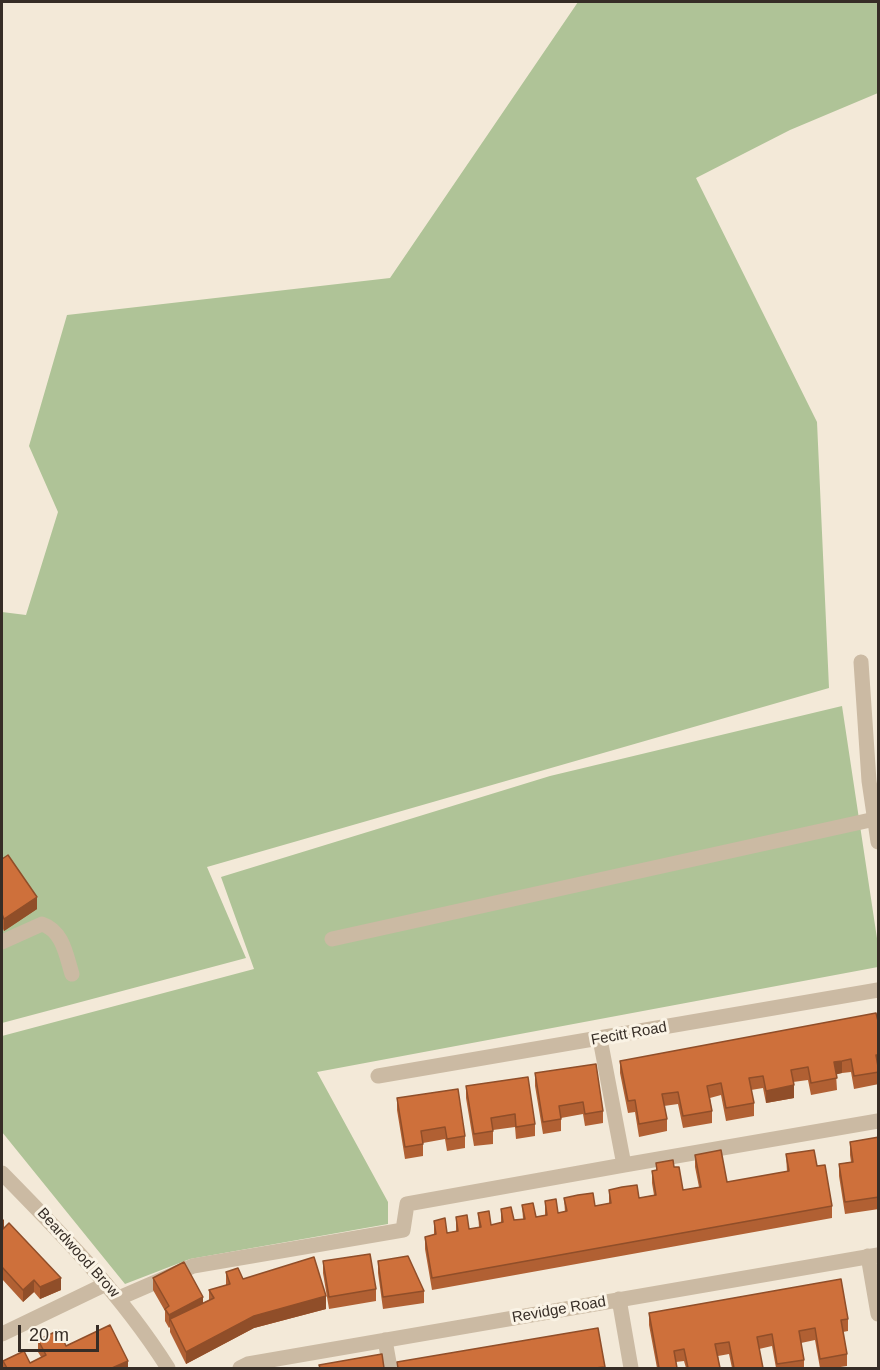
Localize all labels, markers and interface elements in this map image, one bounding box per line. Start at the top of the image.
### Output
street label: Fecitt Road [590,1018,668,1050]
street label: Beardwood Brow [33,1205,123,1301]
street label: Revidge Road [511,1293,607,1327]
scale bar [21,1313,102,1351]
text: 20 m [29,1325,69,1345]

